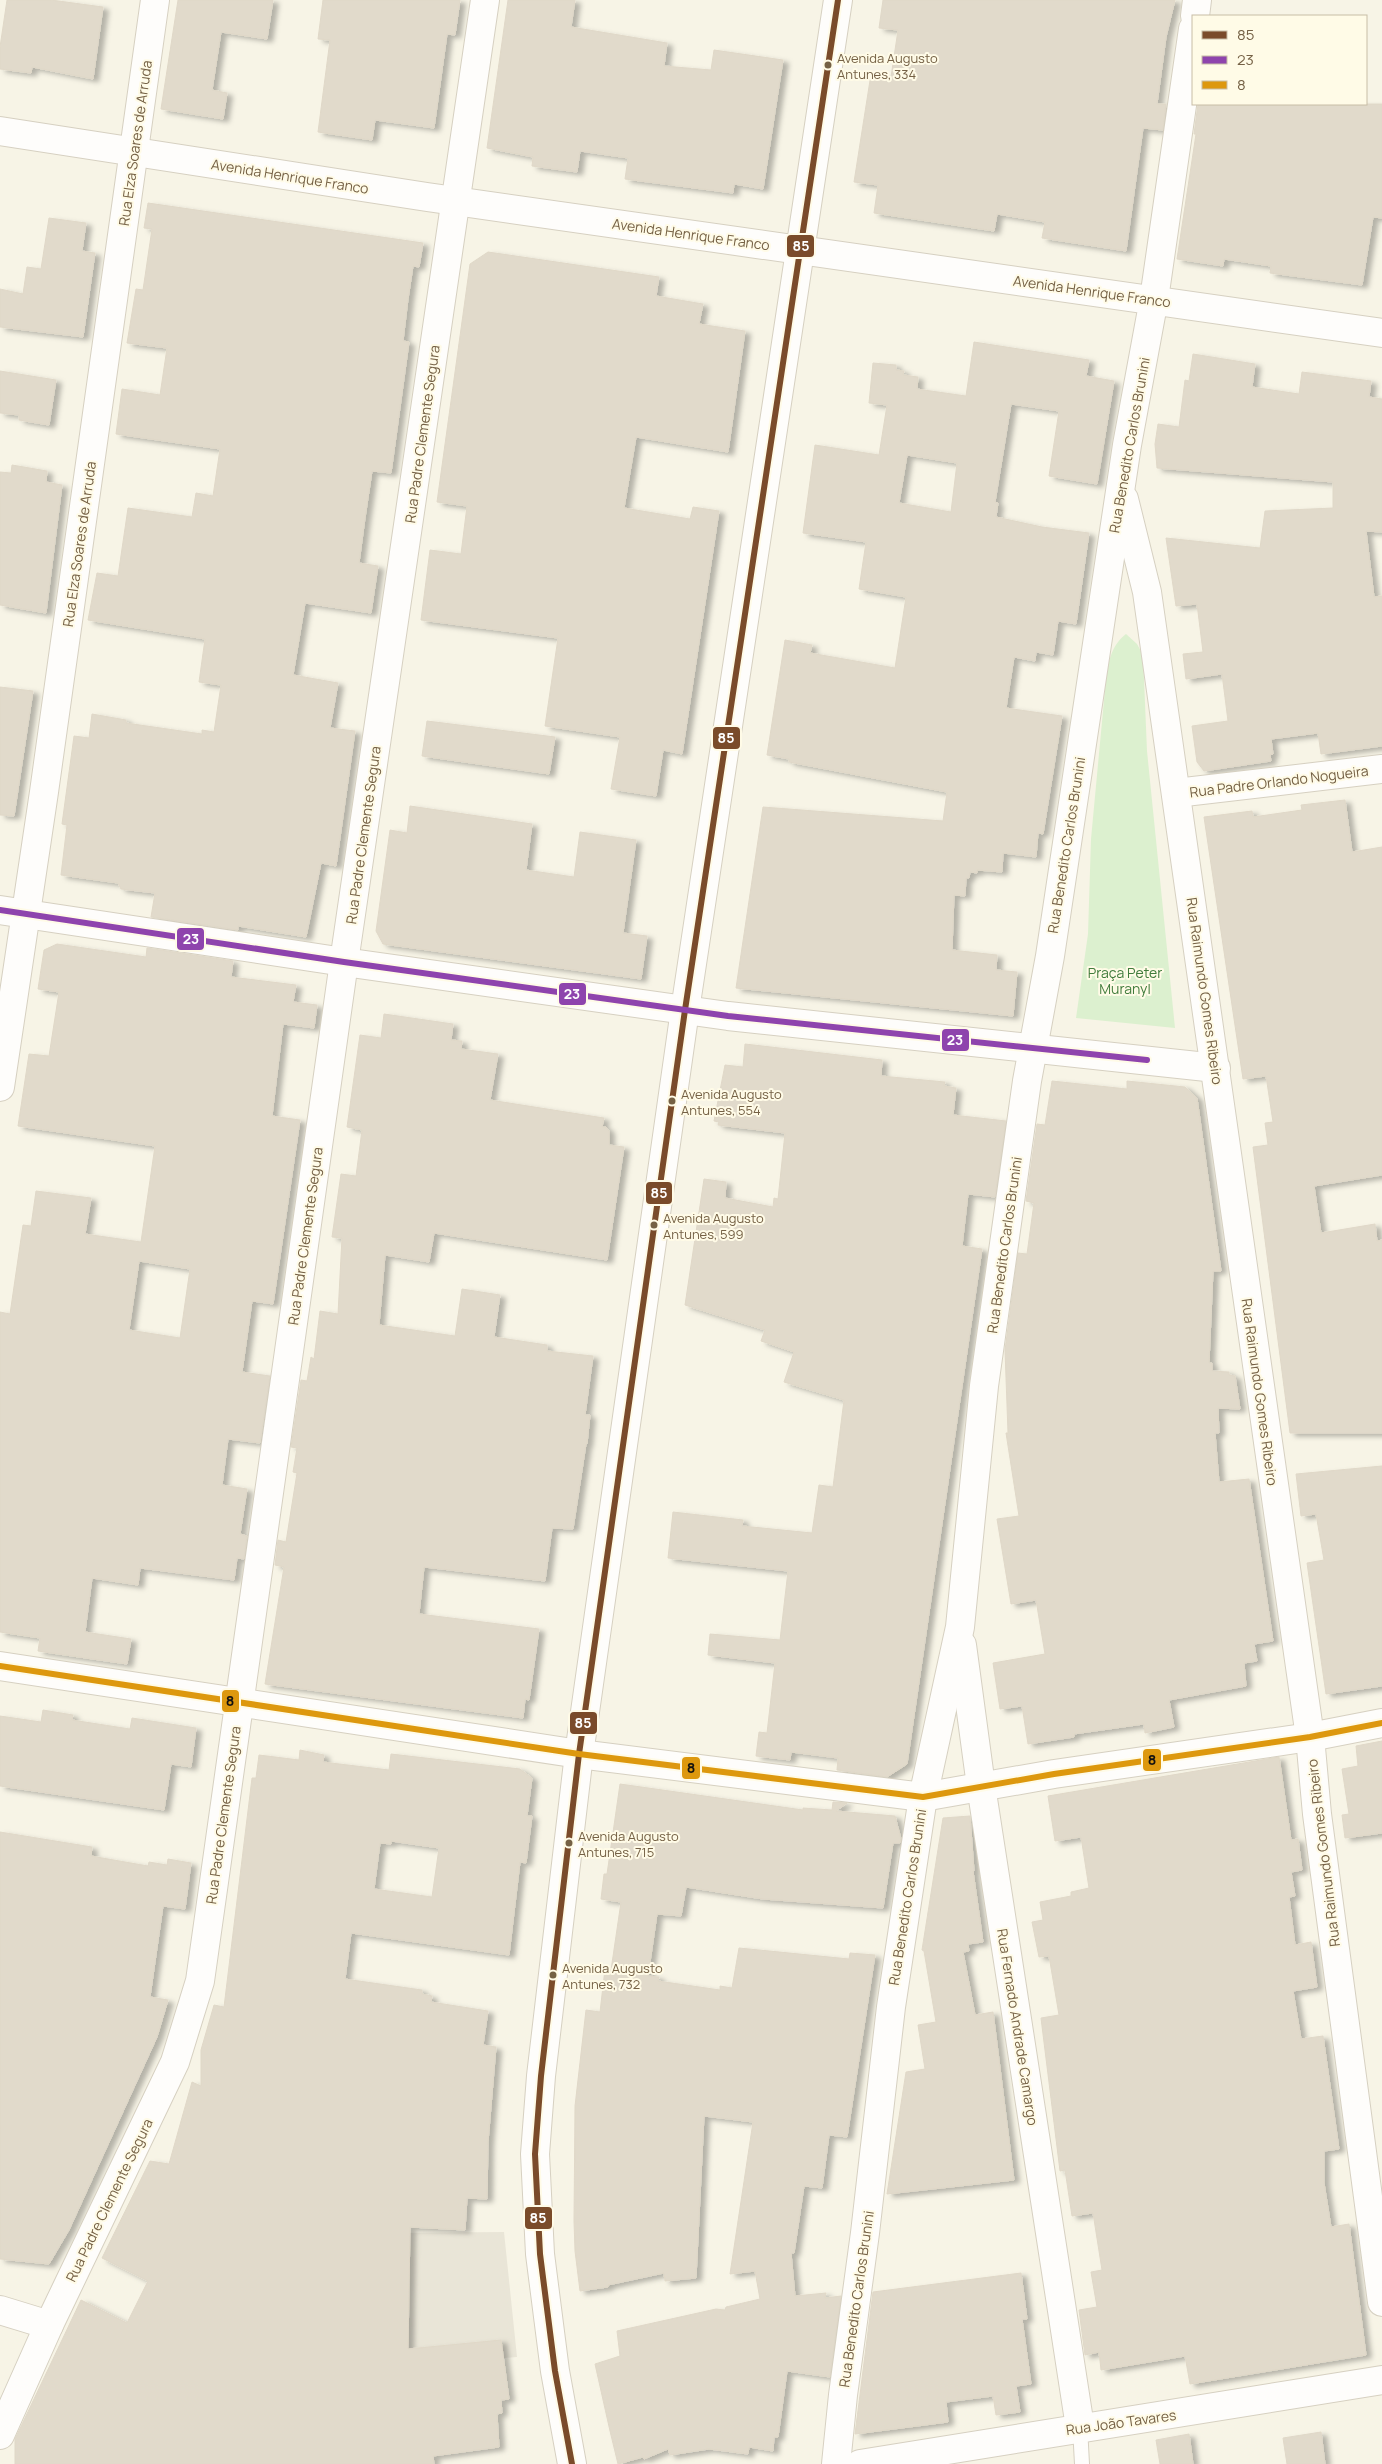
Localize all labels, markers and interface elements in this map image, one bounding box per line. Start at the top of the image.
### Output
legend [1192,15,1367,105]
text: 85 [1237,24,1254,45]
place label: Avenida Augusto Antunes, 334 [837,49,938,83]
text: 23 [1237,49,1254,70]
street label: Rua Elza Soares de Arruda [114,59,156,227]
marker: Avenida Augusto Antunes, 334 [823,60,833,70]
text: 8 [1237,74,1246,95]
street label: Avenida Henrique Franco [210,154,370,198]
street label: Avenida Henrique Franco [611,214,771,254]
line badge: 85 [786,234,815,258]
text: 85 [793,236,809,255]
street label: Avenida Henrique Franco [1012,271,1172,311]
street label: Rua Padre Clemente Segura [400,344,444,524]
street label: Rua Benedito Carlos Brunini [1104,356,1154,534]
street label: Rua Elza Soares de Arruda [58,460,100,628]
line badge: 85 [712,726,741,750]
text: 85 [718,728,734,747]
street label: Rua Padre Clemente Segura [341,745,385,925]
street label: Rua Benedito Carlos Brunini [1043,755,1089,935]
street label: Rua Padre Orlando Nogueira [1188,761,1370,801]
street label: Rua Raimundo Gomes Ribeiro [1182,896,1228,1086]
line badge: 23 [176,927,205,951]
text: 23 [183,929,199,948]
park label: Praça Peter Muranyl [1088,963,1162,998]
line badge: 23 [558,982,587,1006]
text: 23 [564,984,580,1003]
line badge: 23 [941,1028,970,1052]
text: 23 [947,1030,963,1049]
place label: Avenida Augusto Antunes, 554 [681,1085,782,1119]
marker: Avenida Augusto Antunes, 554 [667,1096,677,1106]
street label: Rua Padre Clemente Segura [283,1146,327,1326]
street label: Rua Benedito Carlos Brunini [982,1155,1026,1335]
line badge: 85 [645,1181,673,1205]
text: 85 [651,1183,667,1202]
place label: Avenida Augusto Antunes, 599 [663,1209,764,1243]
marker: Avenida Augusto Antunes, 599 [649,1220,659,1230]
street label: Rua Raimundo Gomes Ribeiro [1237,1297,1283,1487]
line badge: 8 [221,1689,240,1713]
text: 8 [226,1691,234,1710]
line badge: 85 [569,1711,598,1735]
text: 85 [575,1713,591,1732]
street label: Rua Padre Clemente Segura [201,1725,245,1905]
line badge: 8 [1142,1748,1162,1772]
text: 8 [1148,1750,1156,1769]
line badge: 8 [681,1756,701,1780]
text: 8 [687,1758,695,1777]
street label: Rua Raimundo Gomes Ribeiro [1302,1758,1344,1948]
street label: Rua Benedito Carlos Brunini [884,1807,930,1987]
place label: Avenida Augusto Antunes, 715 [578,1827,679,1861]
marker: Avenida Augusto Antunes, 715 [564,1838,574,1848]
street label: Rua Fernado Andrade Camargo [993,1927,1043,2127]
place label: Avenida Augusto Antunes, 732 [562,1959,663,1993]
marker: Avenida Augusto Antunes, 732 [548,1970,558,1980]
street label: Rua Padre Clemente Segura [61,2115,157,2285]
line badge: 85 [524,2206,553,2230]
text: 85 [530,2208,546,2227]
street label: Rua Benedito Carlos Brunini [834,2209,878,2389]
street label: Rua João Tavares [1065,2405,1177,2439]

